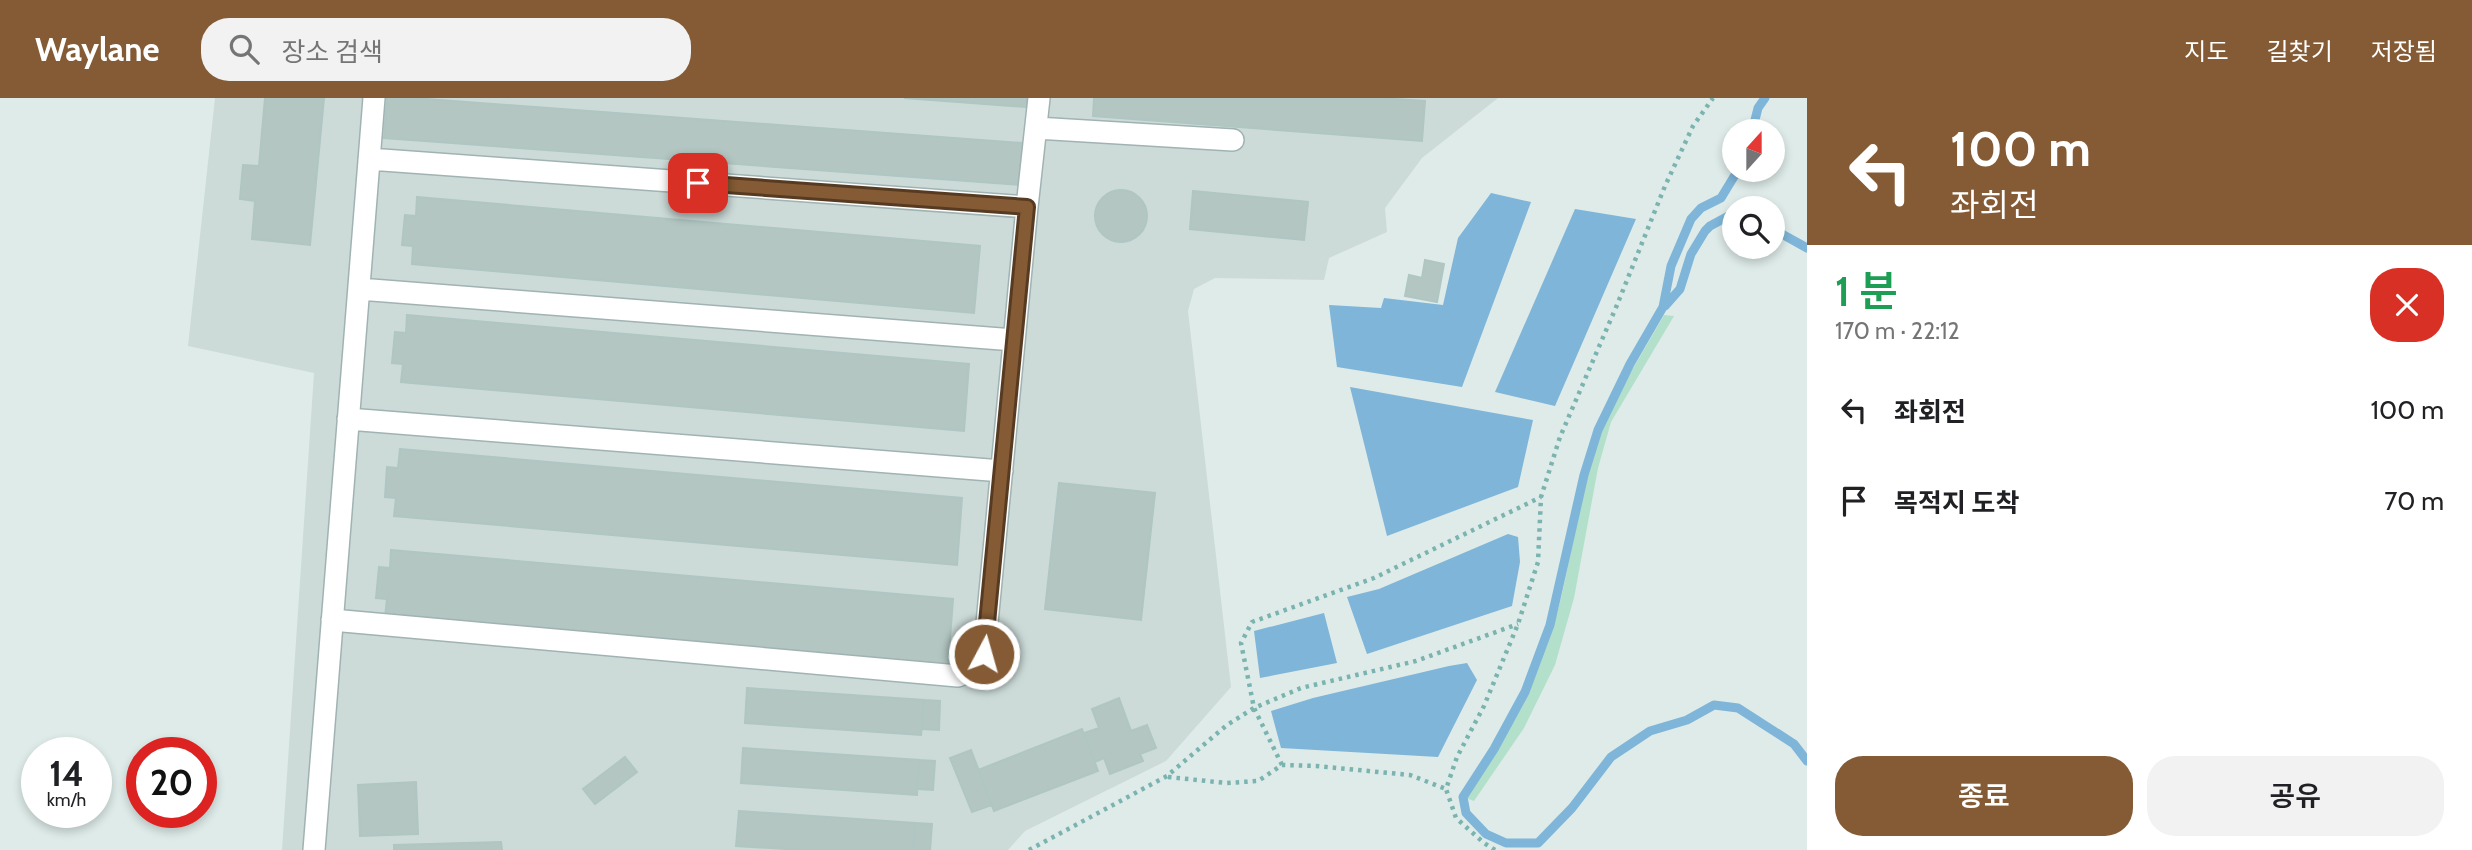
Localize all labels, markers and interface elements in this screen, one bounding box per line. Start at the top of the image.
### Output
search box [201,18,691,81]
text: Waylane [35,29,159,69]
icon: search [225,30,263,68]
text: 장소 검색 [281,36,383,68]
text: 지도 [2184,37,2229,66]
text: 길찾기 [2267,37,2333,66]
text: 저장됨 [2371,37,2437,66]
north arrow [1722,119,1785,182]
map controls [1722,119,1785,259]
text: 100 m [1950,119,2091,178]
icon: left [1835,126,1926,217]
pin [668,153,728,213]
icon: arrive [679,164,717,202]
text: 좌회전 [1950,185,2038,224]
button: search [1722,196,1785,259]
text: 1 분 [1835,265,1898,317]
button: close [2370,268,2444,342]
text: 170 m · 22:12 [1835,317,1960,345]
icon: left [1835,391,1873,429]
text: 100 m [2371,394,2444,426]
text: 좌회전 [1894,396,1966,428]
icon: arrive [1835,482,1873,520]
text: 70 m [2384,485,2444,517]
text: 목적지 도착 [1894,487,2019,519]
position arrow [947,617,1021,691]
speed limit sign: 20 [126,737,217,828]
text: 14 [49,752,84,795]
button: 종료 [1835,756,2133,836]
button: 공유 [2147,756,2444,836]
text: km/h [47,789,86,811]

